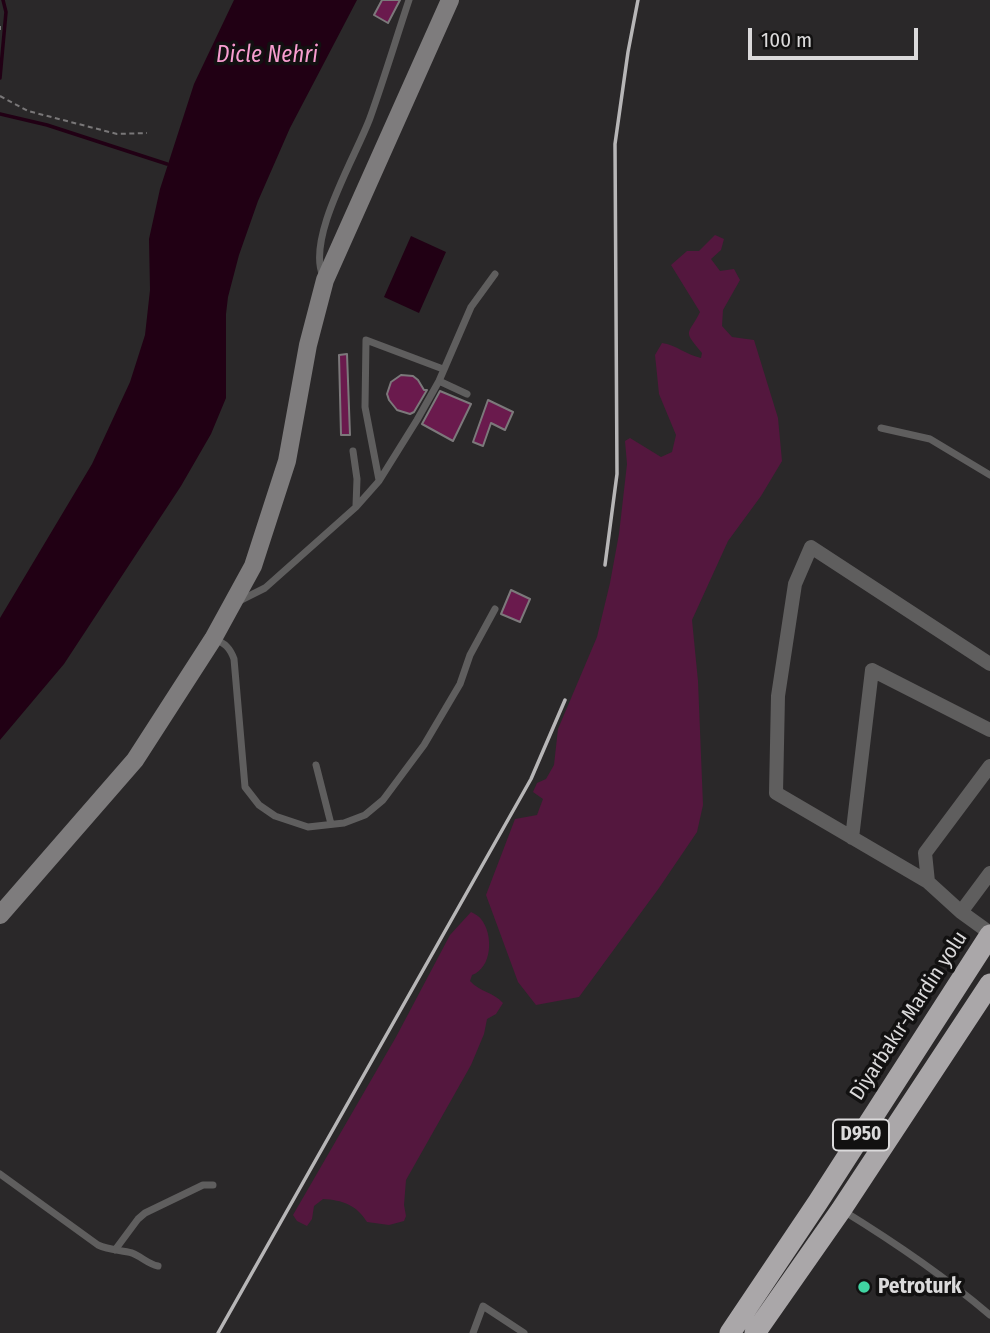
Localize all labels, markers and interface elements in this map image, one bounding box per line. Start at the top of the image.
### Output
scale bar [752,14,922,58]
text: 100 m [761,27,812,53]
water label: Dicle Nehri [216,42,318,70]
street label: Diyarbakır-Mardin yolu [845,927,973,1105]
road number: D950 [833,1120,889,1150]
place label: Petroturk [878,1274,962,1300]
marker: Petroturk [856,1279,872,1295]

